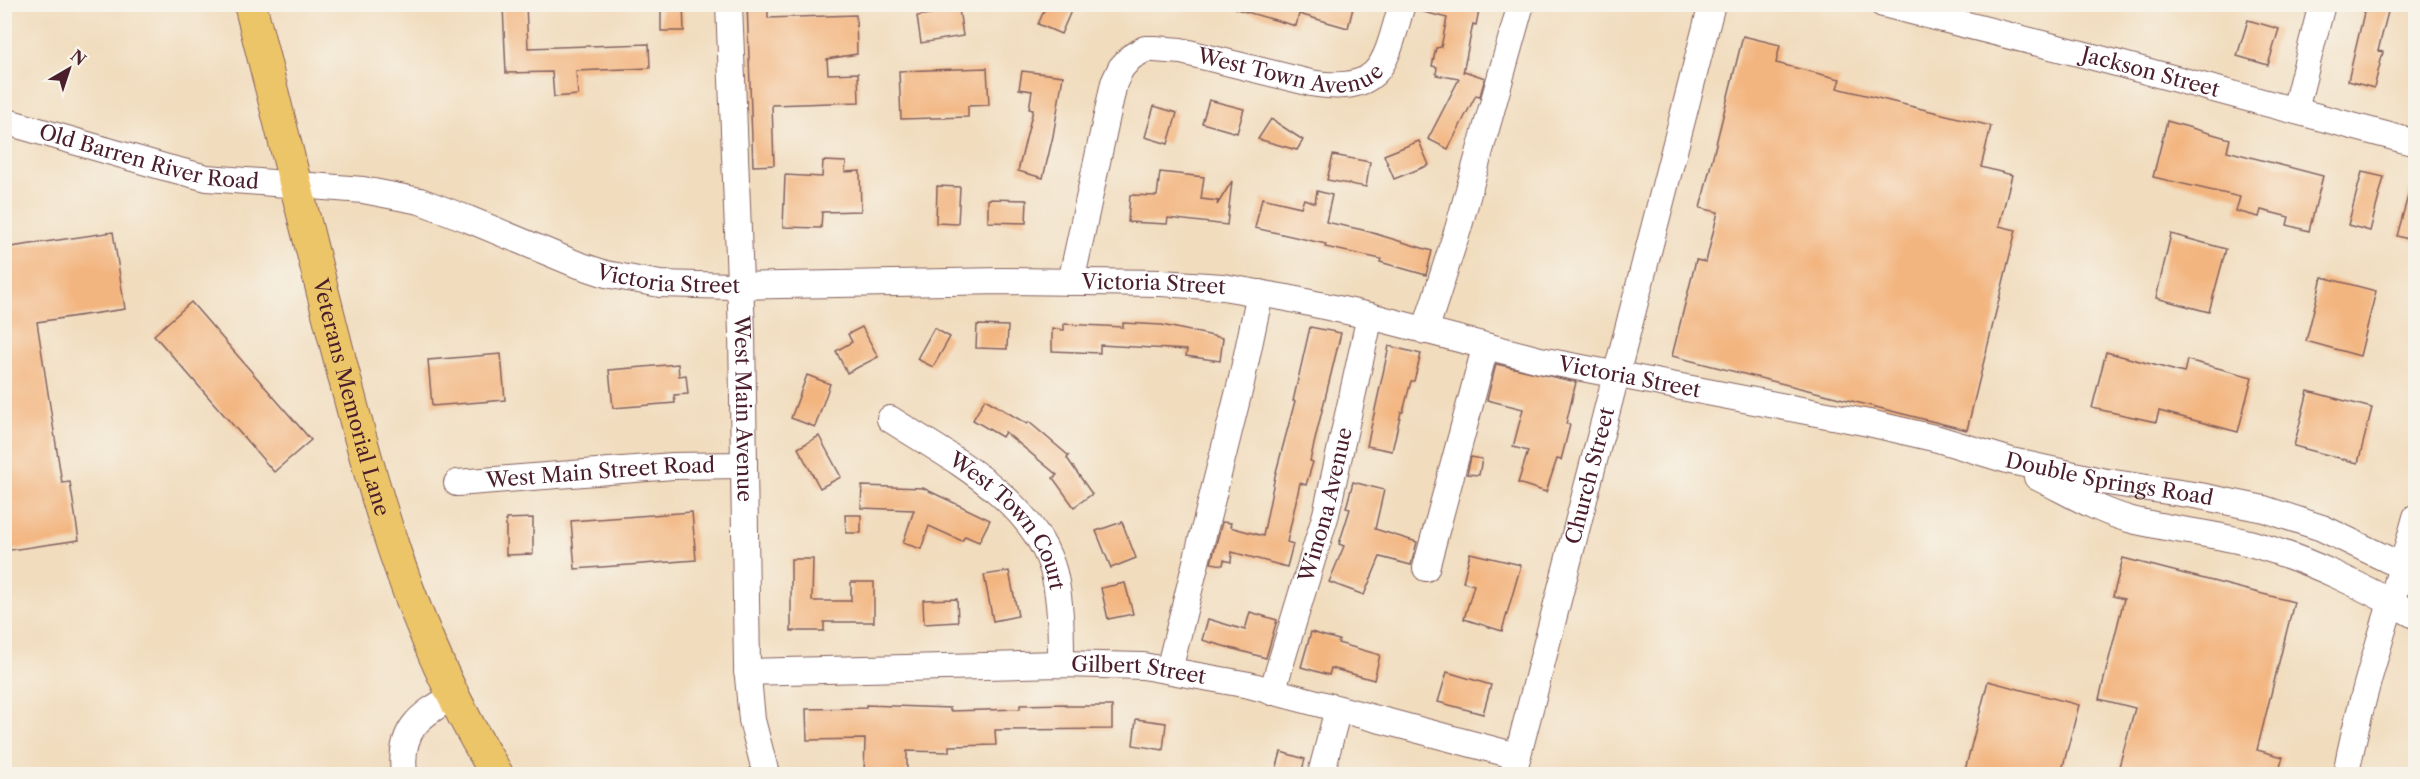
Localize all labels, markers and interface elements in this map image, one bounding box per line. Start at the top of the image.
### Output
north arrow [39,39,99,99]
street label: Jackson Street [2076,41,2223,102]
street label: West Town Avenue [1194,42,1388,98]
text: N [67,45,90,70]
street label: Old Barren River Road [36,119,260,194]
street label: Victoria Street [592,258,741,298]
street label: Victoria Street [1080,269,1227,299]
street label: Veterans Memorial Lane [308,275,395,519]
street label: West Main Avenue [729,314,758,502]
street label: Victoria Street [1555,351,1703,403]
street label: Church Street [1560,404,1619,547]
street label: Winona Avenue [1293,425,1357,586]
street label: West Town Court [944,446,1070,592]
street label: Double Springs Road [2003,447,2216,510]
street label: West Main Street Road [484,452,715,493]
street label: Gilbert Street [1071,651,1208,689]

